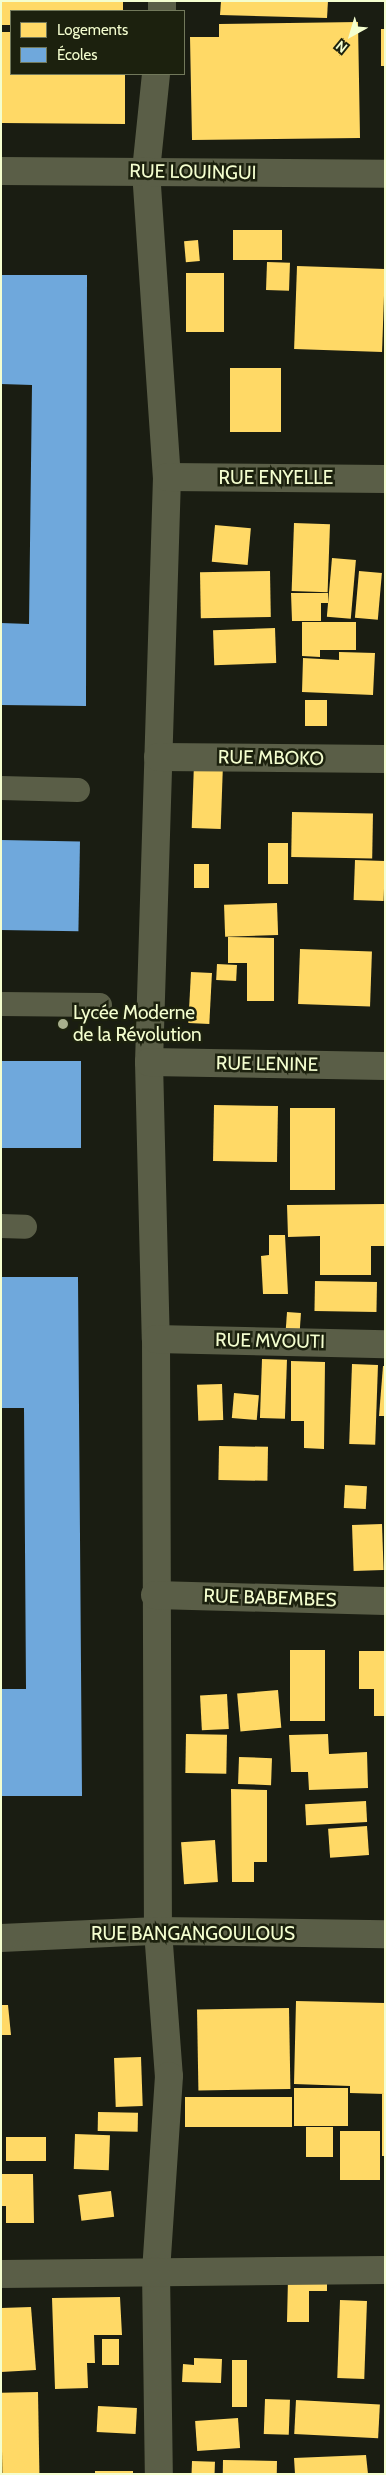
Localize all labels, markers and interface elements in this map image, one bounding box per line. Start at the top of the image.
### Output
legend [10,10,185,75]
north arrow [326,10,376,60]
text: Logements [57,21,128,39]
text: N [332,37,351,57]
text: Écoles [57,46,97,64]
street label: RUE LOUINGUI [129,159,257,185]
street label: RUE ENYELLE [219,467,333,489]
street label: RUE MBOKO [218,746,324,770]
place label: Lycée Moderne de la Révolution [73,1002,202,1046]
marker: Lycée Moderne de la Révolution [57,1018,69,1030]
street label: RUE LENINE [216,1052,318,1076]
street label: RUE MVOUTI [215,1329,325,1353]
street label: RUE BABEMBES [203,1584,337,1612]
street label: RUE BANGANGOULOUS [91,1923,295,1945]

